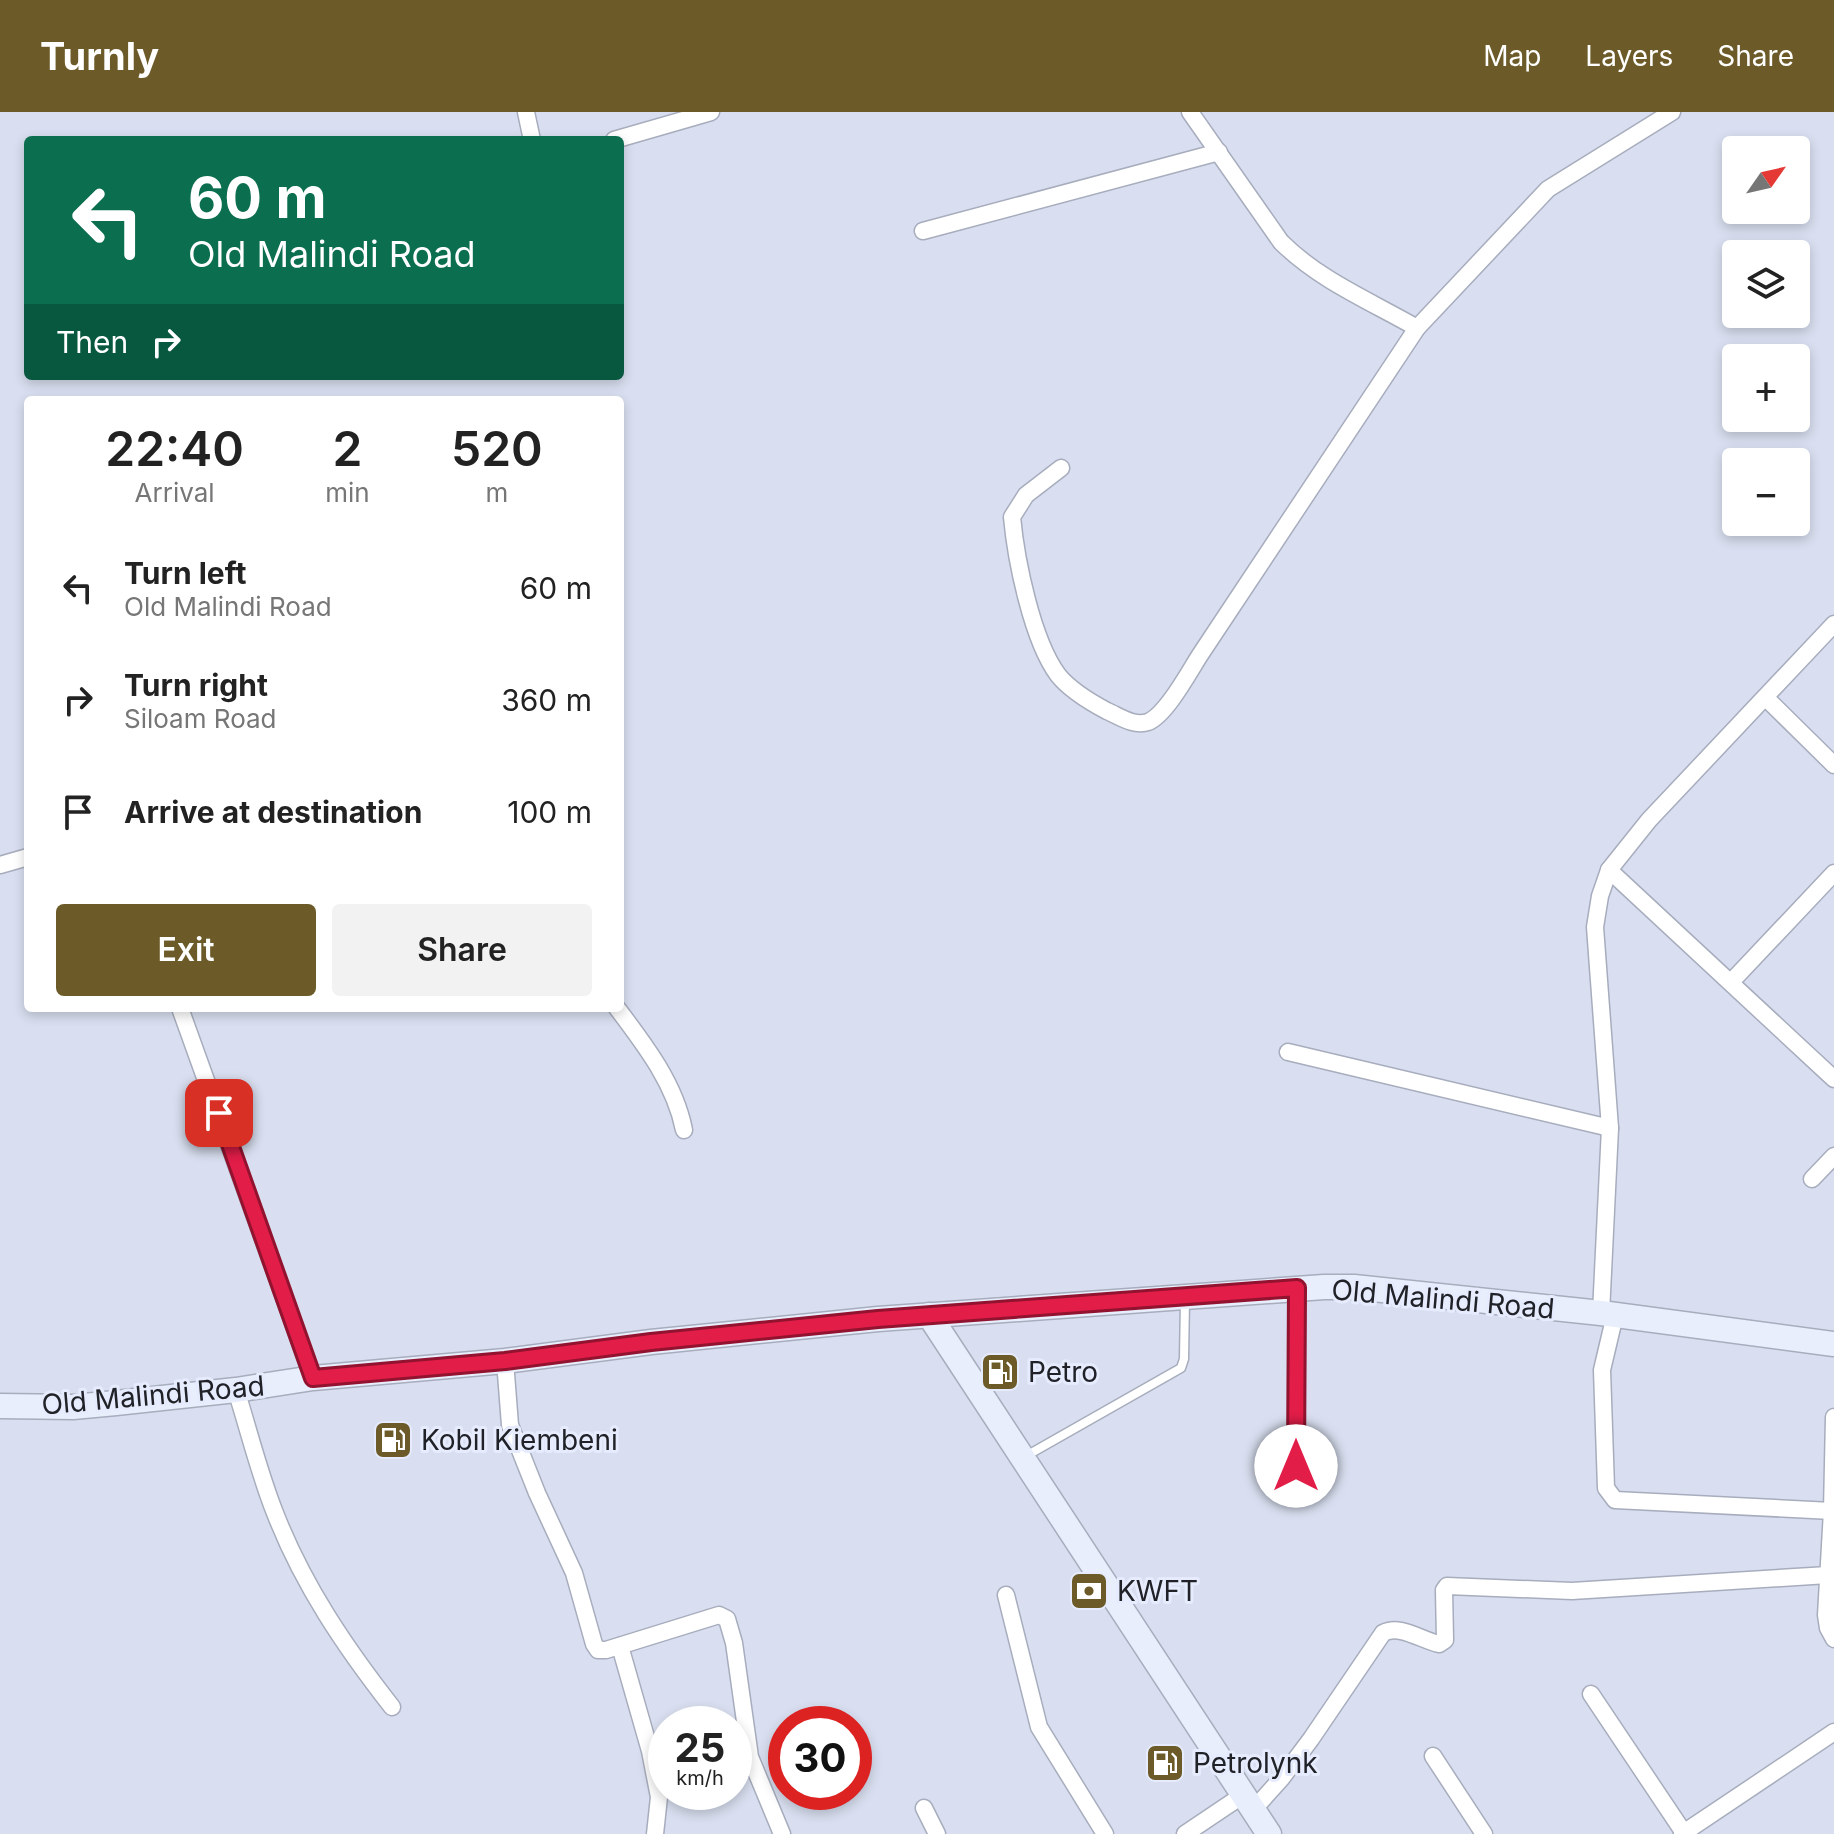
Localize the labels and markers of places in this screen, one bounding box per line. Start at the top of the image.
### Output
pin [185,1079,253,1147]
fuel station icon: Petro [979,1351,1021,1393]
place label: Petro [1028,1355,1098,1389]
fuel station icon: Kobil Kiembeni [372,1419,414,1461]
place label: Kobil Kiembeni [421,1423,618,1457]
bank icon: KWFT [1068,1570,1110,1612]
place label: KWFT [1117,1574,1198,1608]
fuel station icon: Petrolynk [1144,1742,1186,1784]
place label: Petrolynk [1193,1746,1318,1780]

